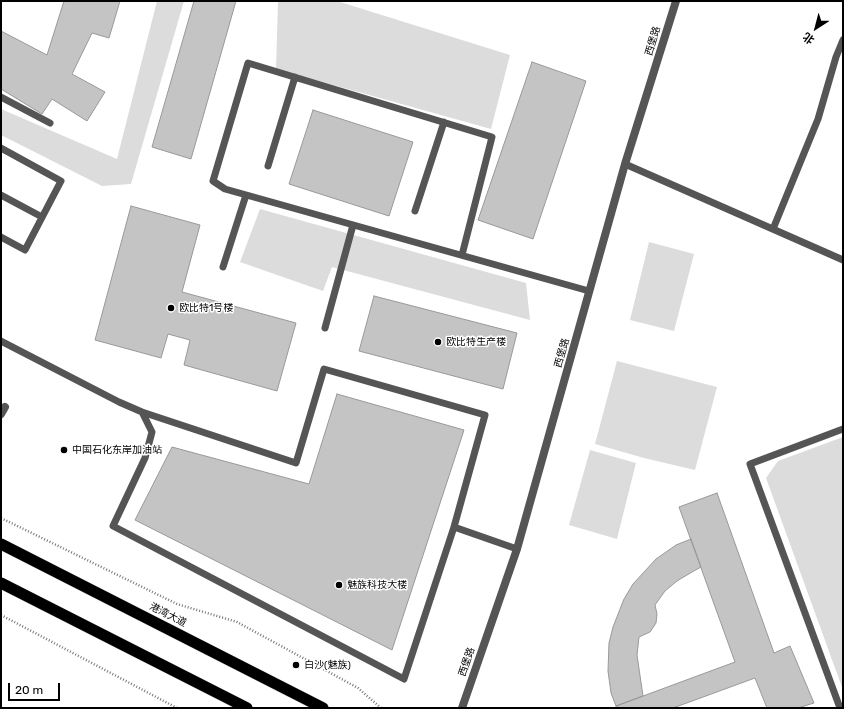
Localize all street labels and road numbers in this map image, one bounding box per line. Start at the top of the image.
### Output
street label: 西堡路 [643,25,663,57]
street label: 西堡路 [552,337,572,369]
street label: 港湾大道 [147,601,189,629]
street label: 西堡路 [456,646,478,678]

